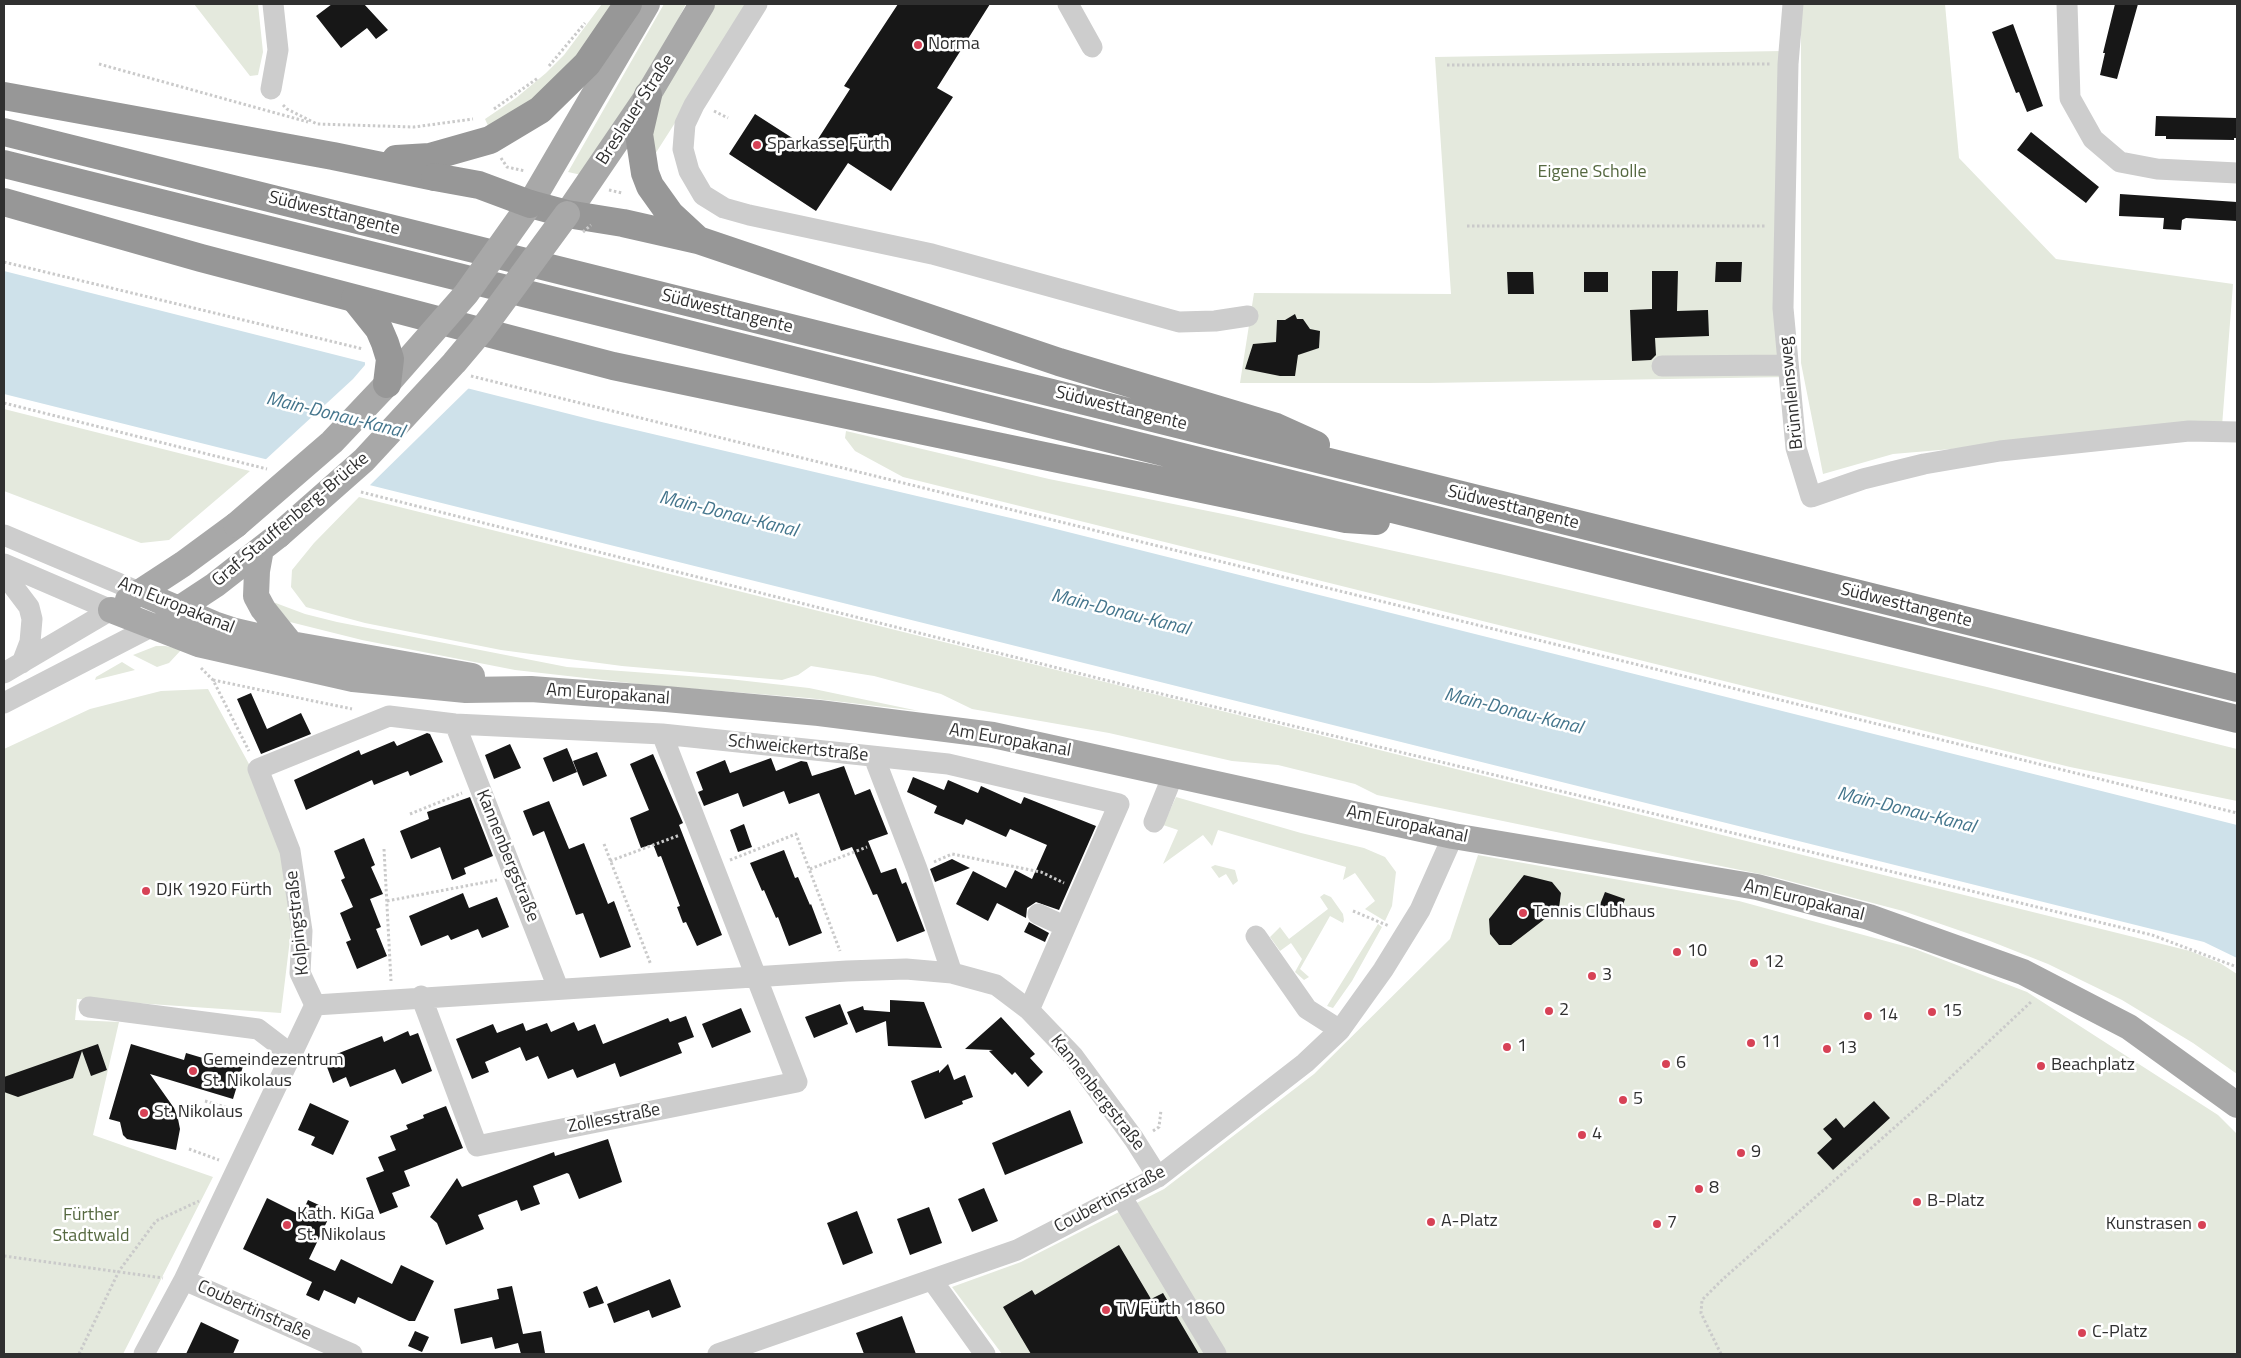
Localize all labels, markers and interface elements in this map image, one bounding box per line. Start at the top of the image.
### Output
place label: Norma [928,34,980,56]
marker: Norma [912,39,924,51]
street label: Breslauer Straße [592,51,680,169]
place label: Sparkasse Fürth [767,134,890,156]
marker: Sparkasse Fürth [751,139,763,151]
park label: Eigene Scholle [1537,162,1647,184]
street label: Südwesttangente [266,187,402,241]
street label: Südwesttangente [659,285,795,339]
street label: Brünnleinsweg [1775,336,1809,450]
street label: Südwesttangente [1053,382,1189,436]
water label: Main-Donau-Kanal [264,388,406,444]
street label: Graf-Stauffenberg-Brücke [208,448,374,592]
street label: Südwesttangente [1445,481,1581,535]
water label: Main-Donau-Kanal [657,487,799,543]
street label: Am Europakanal [115,573,237,639]
street label: Südwesttangente [1838,579,1974,633]
water label: Main-Donau-Kanal [1049,585,1191,641]
street label: Am Europakanal [546,680,670,710]
water label: Main-Donau-Kanal [1442,684,1584,740]
street label: Am Europakanal [947,720,1073,762]
street label: Schweickertstraße [727,731,869,767]
water label: Main-Donau-Kanal [1835,783,1977,839]
street label: Kannenbergstraße [471,787,543,925]
street label: Am Europakanal [1344,802,1470,848]
street label: Kolpingstraße [282,869,314,977]
street label: Am Europakanal [1741,876,1867,926]
place label: DJK 1920 Fürth [156,880,272,902]
marker: DJK 1920 Fürth [140,885,152,897]
place label: Tennis Clubhaus [1533,902,1655,924]
marker: Tennis Clubhaus [1517,907,1529,919]
place label: 10 [1687,941,1707,963]
marker: 10 [1671,946,1683,958]
place label: 12 [1764,952,1784,974]
marker: 12 [1748,957,1760,969]
place label: 3 [1602,965,1612,987]
marker: 3 [1586,970,1598,982]
place label: 2 [1559,1000,1569,1022]
place label: 15 [1942,1001,1962,1023]
marker: 2 [1543,1005,1555,1017]
place label: 14 [1878,1005,1898,1027]
marker: 15 [1926,1006,1938,1018]
marker: 14 [1862,1010,1874,1022]
street label: Kannenbergstraße [1045,1031,1149,1155]
place label: 11 [1761,1032,1781,1054]
place label: 1 [1517,1036,1527,1058]
marker: 11 [1745,1037,1757,1049]
place label: 13 [1837,1038,1857,1060]
marker: 1 [1501,1041,1513,1053]
marker: 13 [1821,1043,1833,1055]
place label: Gemeindezentrum St. Nikolaus [203,1050,344,1092]
place label: 6 [1676,1053,1686,1075]
place label: Beachplatz [2051,1055,2135,1077]
marker: 6 [1660,1058,1672,1070]
marker: Beachplatz [2035,1060,2047,1072]
marker: Gemeindezentrum St. Nikolaus [187,1065,199,1077]
place label: 5 [1633,1089,1643,1111]
marker: 5 [1617,1094,1629,1106]
street label: Zollesstraße [566,1099,662,1139]
place label: St. Nikolaus [154,1102,243,1124]
marker: St. Nikolaus [138,1107,150,1119]
place label: 4 [1592,1124,1602,1146]
marker: 4 [1576,1129,1588,1141]
place label: 9 [1751,1142,1761,1164]
marker: 9 [1735,1147,1747,1159]
street label: Coubertinstraße [1051,1162,1169,1238]
place label: 8 [1709,1178,1719,1200]
marker: 8 [1693,1183,1705,1195]
place label: B-Platz [1927,1191,1984,1213]
marker: B-Platz [1911,1196,1923,1208]
place label: Kath. KiGa St. Nikolaus [297,1204,386,1246]
park label: Fürther Stadtwald [52,1205,130,1248]
place label: A-Platz [1441,1211,1498,1233]
place label: 7 [1667,1213,1677,1235]
place label: Kunstrasen [2106,1214,2192,1236]
marker: A-Platz [1425,1216,1437,1228]
marker: 7 [1651,1218,1663,1230]
marker: Kath. KiGa St. Nikolaus [281,1219,293,1231]
marker: Kunstrasen [2196,1219,2208,1231]
street label: Coubertinstraße [194,1276,314,1346]
place label: TV Fürth 1860 [1116,1299,1225,1321]
marker: TV Fürth 1860 [1100,1304,1112,1316]
place label: C-Platz [2092,1322,2147,1344]
marker: C-Platz [2076,1327,2088,1339]

